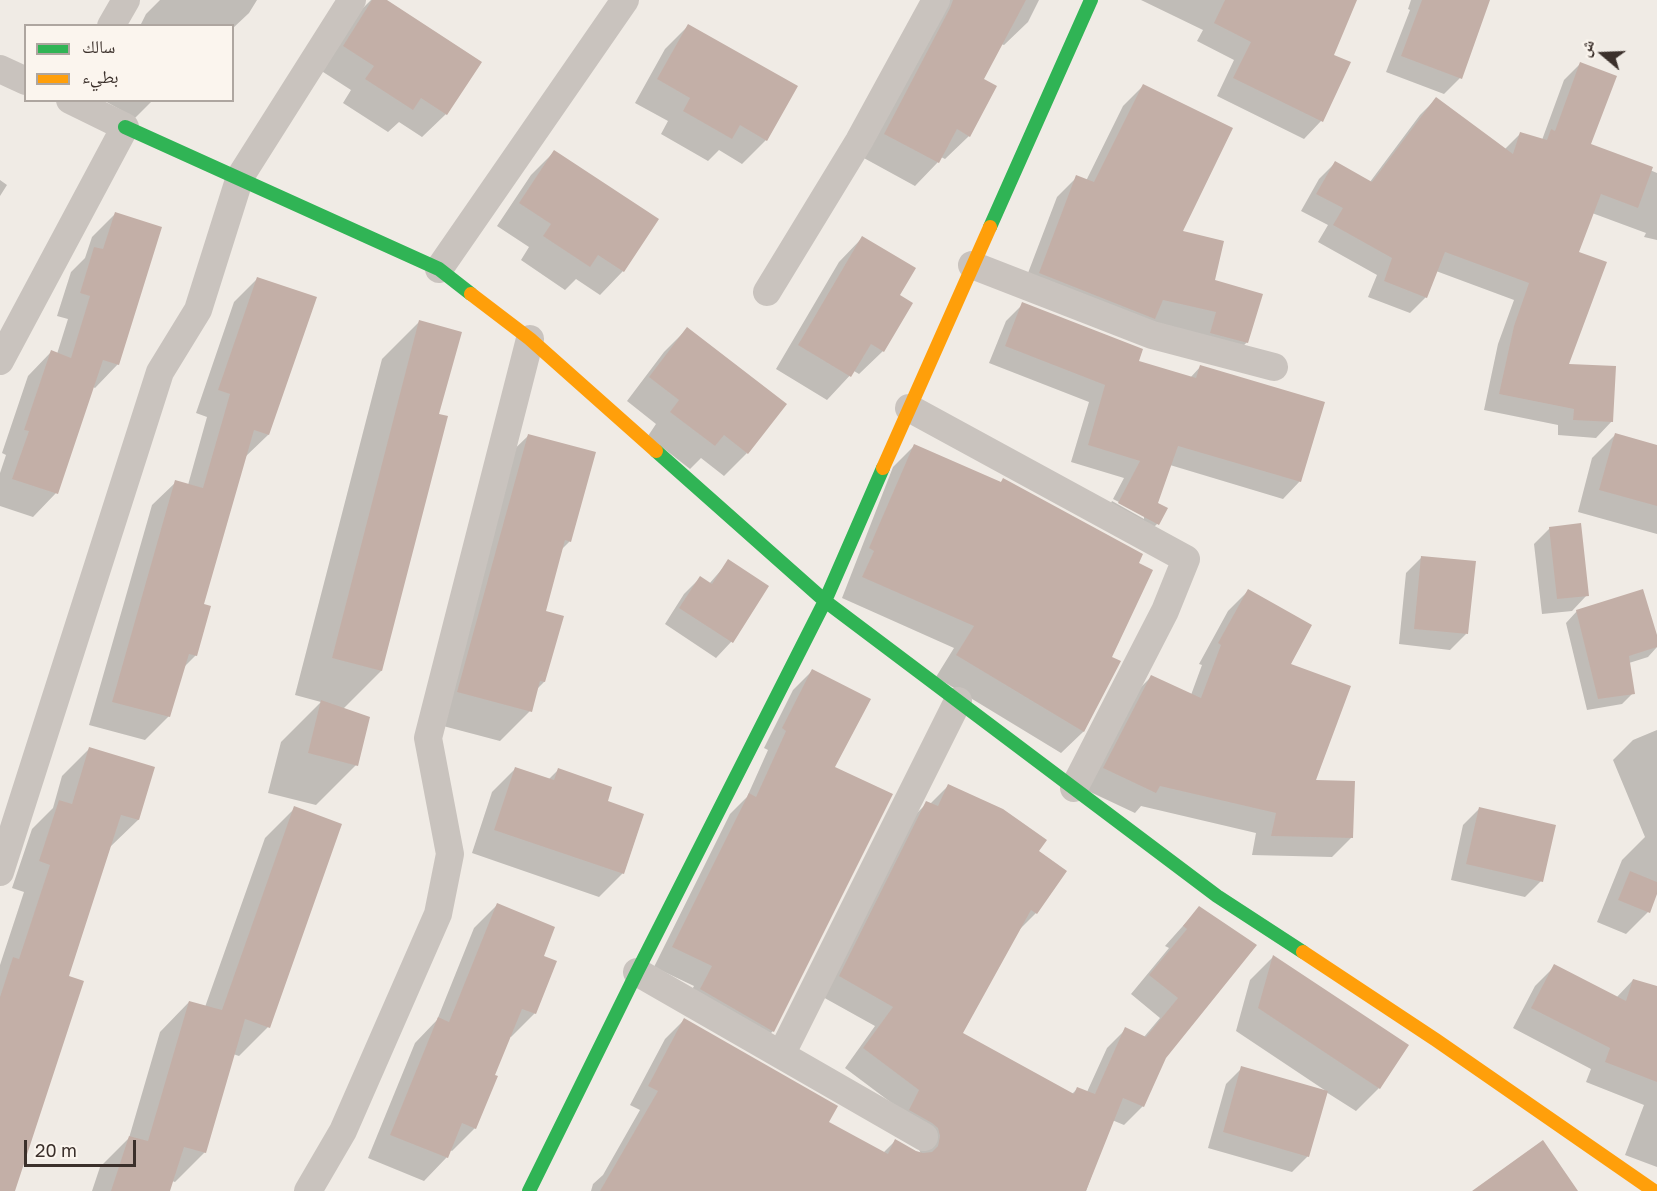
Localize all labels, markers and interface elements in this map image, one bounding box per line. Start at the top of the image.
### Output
legend [24,24,234,102]
north arrow [1573,24,1633,84]
text: سالك [82,35,115,57]
text: ش [1574,37,1598,59]
text: بطيء [82,65,119,87]
scale bar [27,1128,140,1166]
text: 20 m [35,1139,77,1161]

